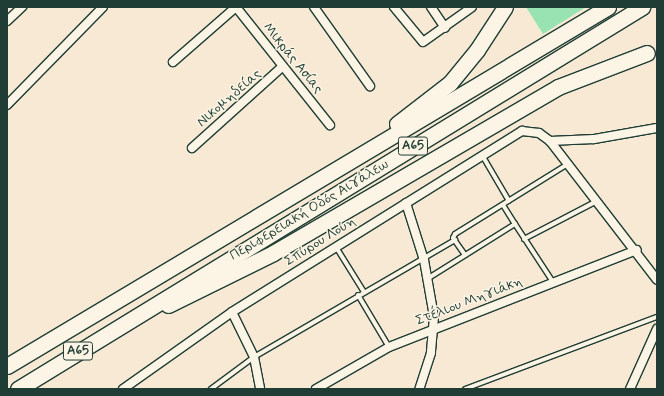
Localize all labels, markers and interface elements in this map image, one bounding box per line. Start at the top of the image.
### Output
street label: Μικράς Ασίας [259,19,327,97]
street label: Νικομηδείας [193,66,265,130]
road number: Α65 [397,135,429,157]
street label: Περιφερειακή Οδός Αιγάλεω [227,156,391,264]
street label: Σπύρου Λούη [281,213,359,269]
street label: Στέλιου Μηγιάκη [413,273,525,329]
road number: Α65 [62,340,94,362]

